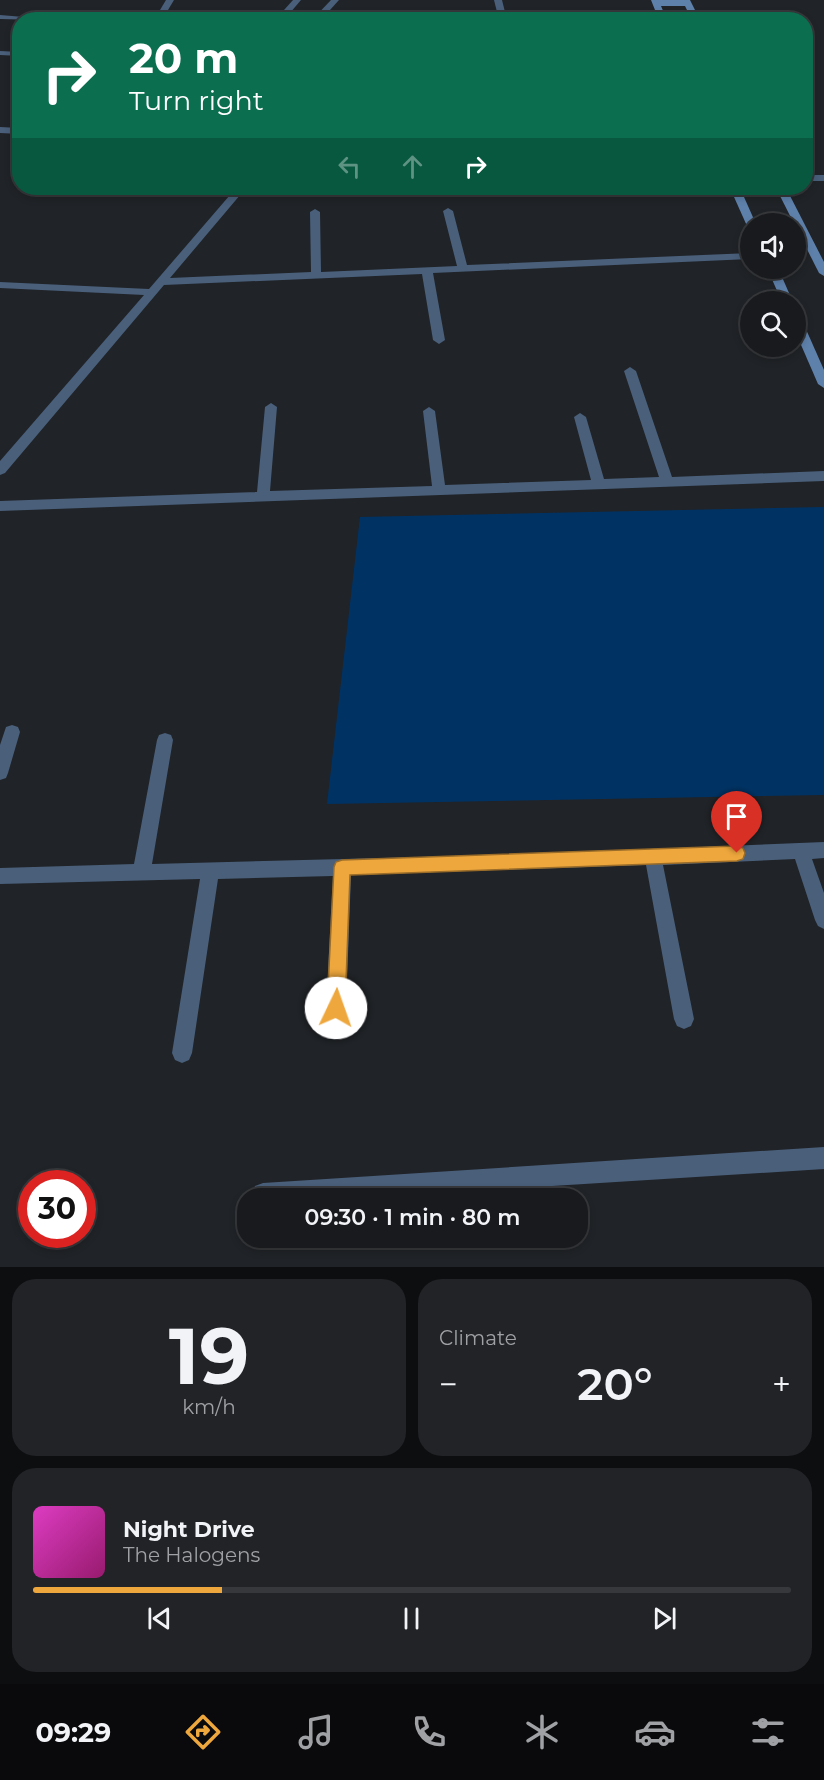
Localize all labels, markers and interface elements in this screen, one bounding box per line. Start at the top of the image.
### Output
text: 20 m [129,32,238,84]
icon: right [30,36,108,114]
text: Turn right [129,84,264,117]
icon: left [333,150,366,183]
icon: ahead [396,150,429,183]
icon: right [459,150,492,183]
map controls [740,213,806,357]
button: sound [740,213,806,279]
button: search [740,291,806,357]
pin [711,791,762,853]
icon: arrive [720,800,753,833]
position arrow [304,976,368,1040]
speed limit sign: 30 [18,1170,96,1248]
text: 09:30 · 1 min · 80 m [305,1204,520,1231]
text: 19 [169,1308,249,1404]
text: Climate [439,1326,517,1350]
text: 20° [577,1356,653,1411]
text: − [439,1364,458,1404]
text: + [772,1364,791,1404]
text: km/h [182,1395,236,1419]
text: Night Drive [123,1516,255,1543]
text: The Halogens [123,1543,260,1567]
icon: previous [143,1602,176,1635]
icon: pause [395,1602,428,1635]
icon: next [648,1602,681,1635]
icon: directions [182,1711,224,1753]
icon: music [295,1711,337,1753]
icon: phone [408,1711,450,1753]
icon: climate [521,1711,563,1753]
icon: car [634,1711,676,1753]
icon: filters [747,1711,789,1753]
text: 09:29 [35,1716,111,1749]

